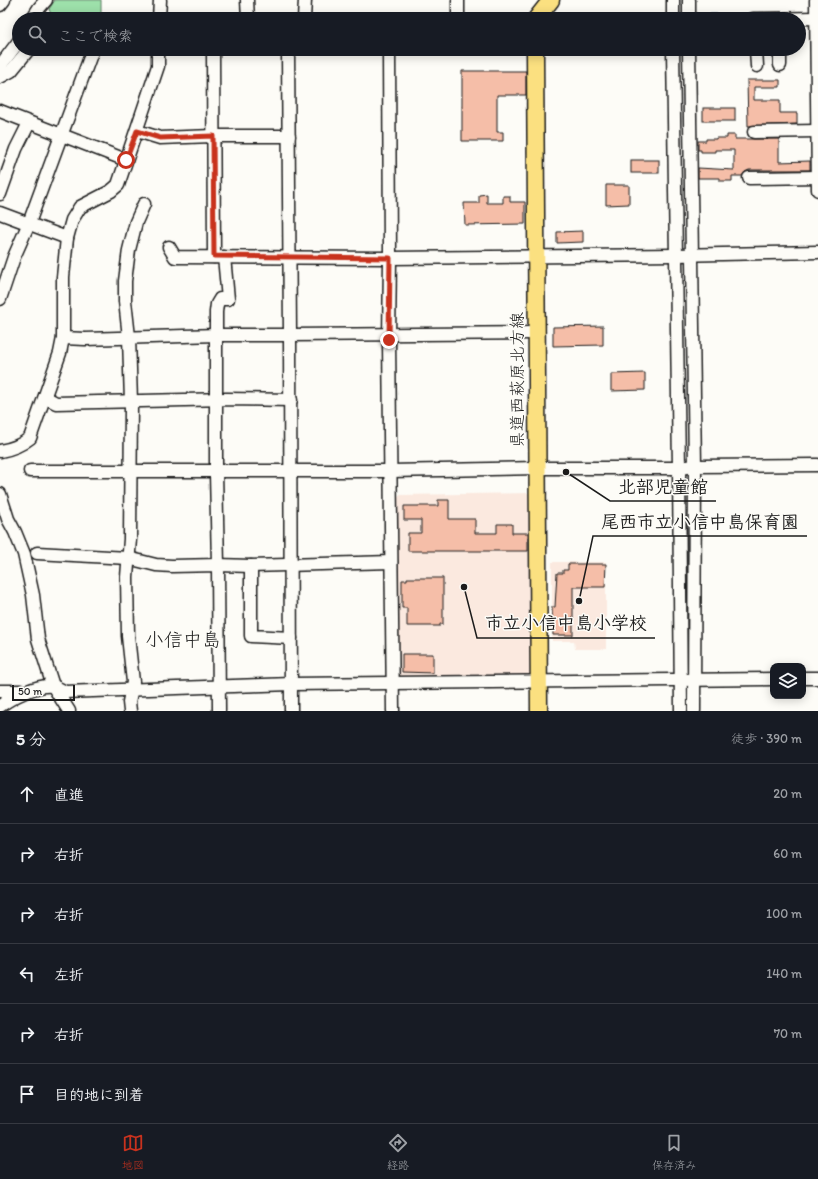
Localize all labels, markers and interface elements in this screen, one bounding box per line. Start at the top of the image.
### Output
search box [12,12,806,56]
icon: search [26,23,48,45]
text: ここで検索 [58,27,133,45]
route start [117,151,135,169]
street label: 県道西萩原北方線 [507,312,527,448]
route end [380,331,398,349]
callout: 北部児童館 [610,471,716,501]
text: 北部児童館 [618,476,708,498]
callout: 尾西市立小信中島保育園 [593,506,807,536]
text: 尾西市立小信中島保育園 [601,511,799,533]
callout: 市立小信中島小学校 [477,608,655,638]
text: 市立小信中島小学校 [485,612,647,634]
district label: 小信中島 [145,628,221,651]
map controls [770,663,806,699]
button: layers [770,663,806,699]
scale bar [12,683,75,702]
text: 50 m [18,685,42,698]
text: 5 分 [16,729,46,749]
text: 徒歩 · 390 m [731,731,802,746]
icon: ahead [16,783,38,805]
text: 直進 [54,786,84,804]
text: 20 m [773,786,802,801]
icon: right [16,843,38,865]
text: 右折 [54,846,84,864]
text: 60 m [773,846,802,861]
icon: right [16,903,38,925]
text: 右折 [54,906,84,924]
text: 100 m [766,906,802,921]
icon: left [16,963,38,985]
text: 左折 [54,966,84,984]
text: 140 m [766,966,802,981]
icon: right [16,1023,38,1045]
text: 右折 [54,1026,84,1044]
text: 70 m [774,1026,802,1041]
icon: arrive [16,1083,38,1105]
text: 目的地に到着 [54,1086,144,1104]
tab: 地図 [122,1132,144,1172]
tab: 経路 [387,1132,409,1172]
tab: 保存済み [652,1132,696,1172]

